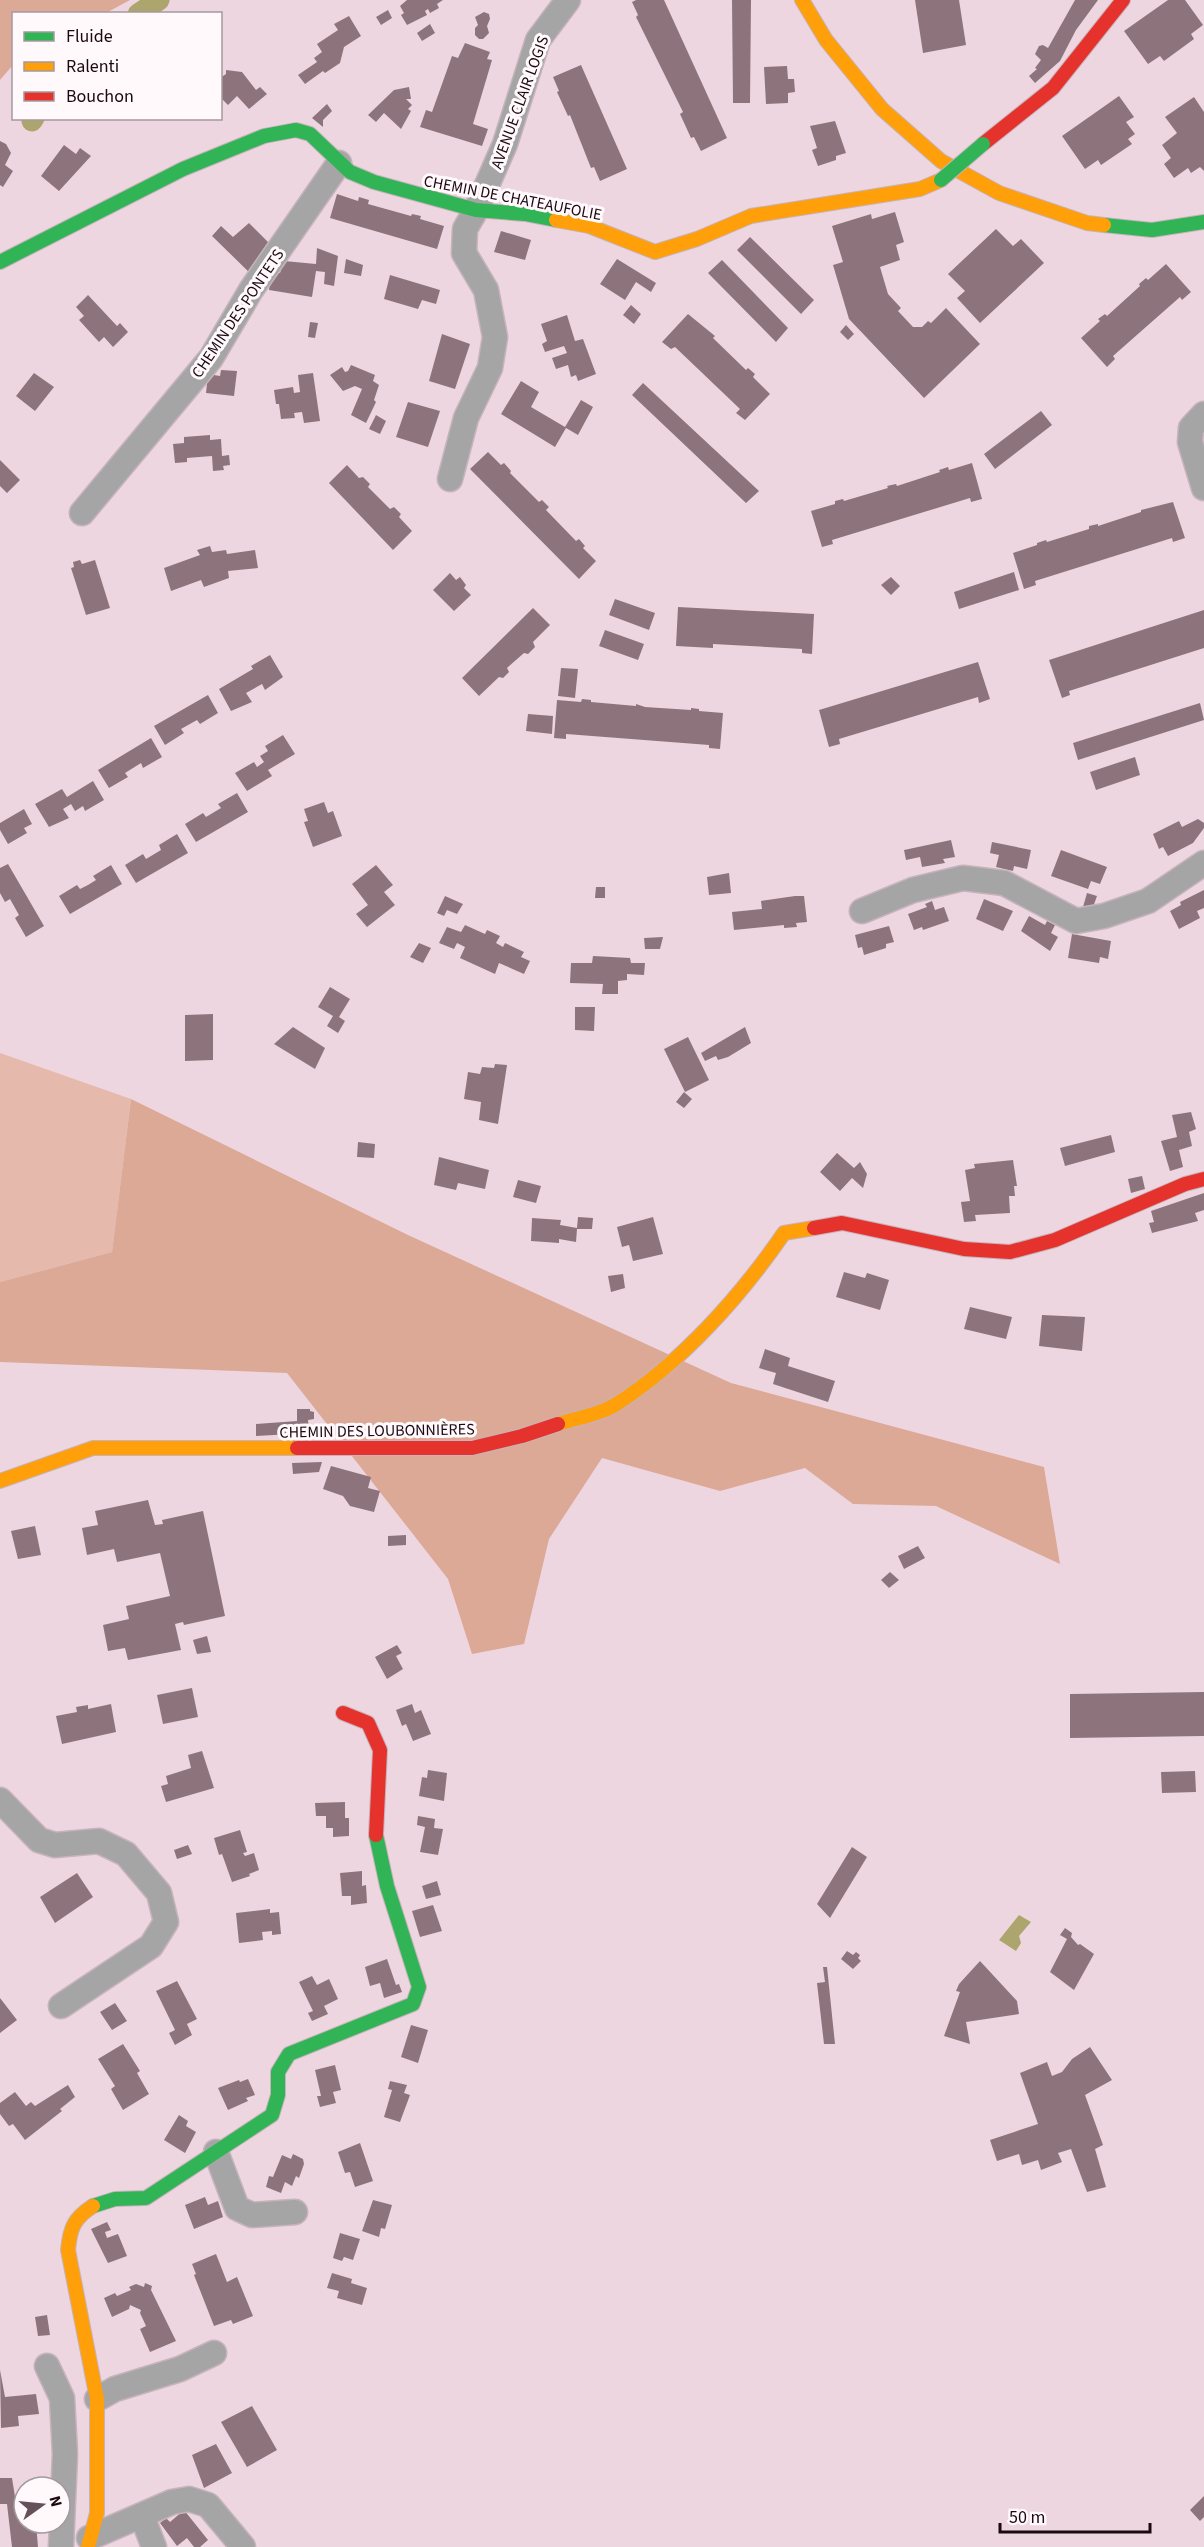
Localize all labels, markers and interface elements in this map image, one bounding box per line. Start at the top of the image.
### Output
legend [12,12,222,120]
text: Fluide [66,24,113,49]
street label: AVENUE CLAIR LOGIS [486,33,554,172]
text: Ralenti [66,54,119,79]
text: Bouchon [66,84,134,109]
street label: CHEMIN DE CHATEAUFOLIE [422,170,604,226]
street label: CHEMIN DES PONTETS [187,245,289,382]
street label: CHEMIN DES LOUBONNIÈRES [279,1418,475,1444]
north arrow [12,2475,72,2535]
text: N [44,2493,68,2509]
scale bar [1000,2496,1150,2534]
text: 50 m [1009,2505,1045,2530]

